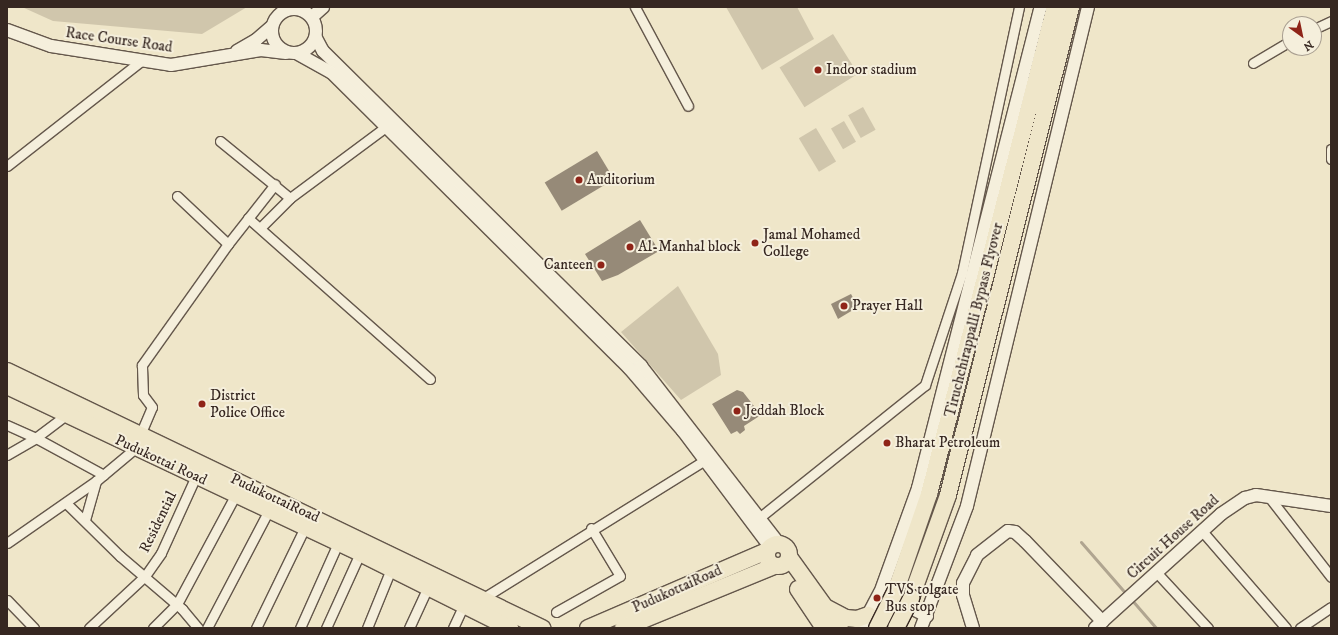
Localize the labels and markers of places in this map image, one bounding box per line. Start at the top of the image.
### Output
place label: Indoor stadium [826,61,917,79]
marker: Indoor stadium [813,65,823,75]
place label: Auditorium [587,171,655,189]
marker: Auditorium [574,175,584,185]
place label: Jamal Mohamed College [763,225,860,260]
place label: Al-Manhal block [638,238,741,256]
marker: Jamal Mohamed College [750,238,760,248]
marker: Al-Manhal block [625,242,635,252]
place label: Canteen [544,256,593,274]
marker: Canteen [596,260,606,270]
place label: Prayer Hall [852,297,923,315]
marker: Prayer Hall [839,301,849,311]
place label: District Police Office [210,386,285,421]
marker: District Police Office [197,399,207,409]
place label: Jeddah Block [745,402,824,420]
marker: Jeddah Block [732,406,742,416]
place label: Bharat Petroleum [895,434,1000,452]
marker: Bharat Petroleum [882,438,892,448]
place label: TVS tolgate Bus stop [885,580,958,615]
marker: TVS tolgate Bus stop [872,593,882,603]

